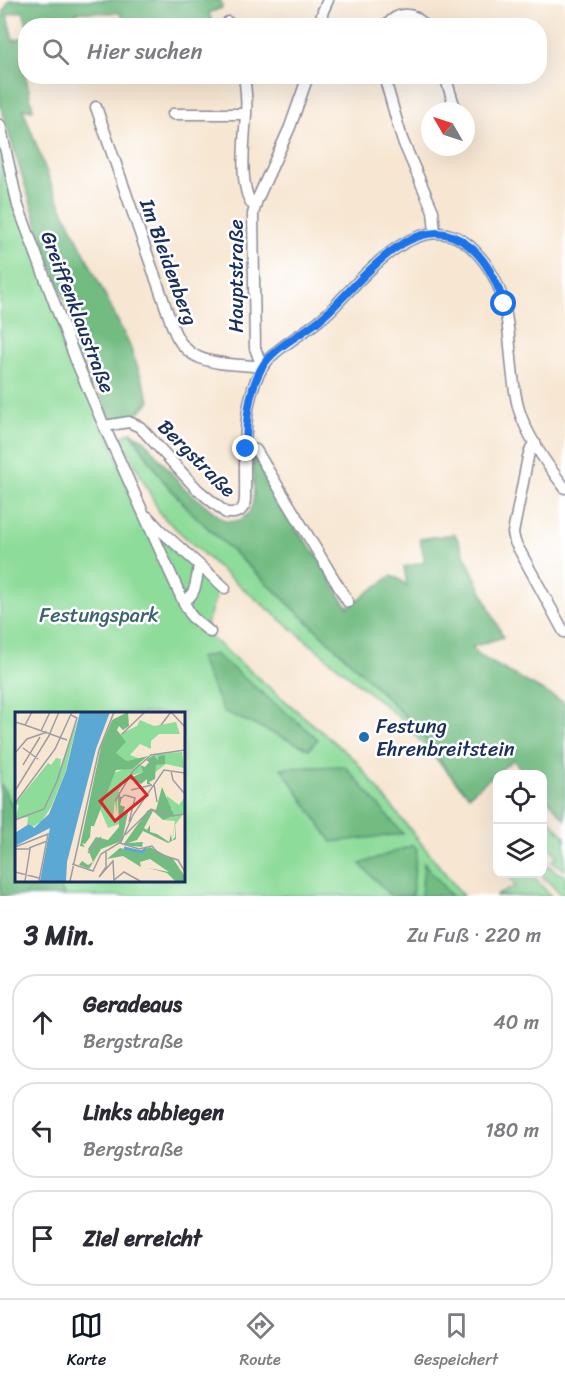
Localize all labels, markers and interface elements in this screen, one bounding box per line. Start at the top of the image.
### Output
search box [18,18,547,84]
text: Hier suchen [87,32,202,71]
icon: search [39,35,72,68]
north arrow [421,102,475,156]
street label: Im Bleidenberg [129,193,208,331]
street label: Hauptstraße [219,219,254,333]
street label: Greiffenklaustraße [31,226,125,398]
route start [490,290,516,316]
street label: Bergstraße [149,411,245,506]
route end [232,435,258,461]
park label: Festungspark [39,598,159,633]
place label: Festung Ehrenbreitstein [376,709,515,767]
inset map [15,712,184,881]
marker: Festung Ehrenbreitstein [357,730,371,744]
map controls [493,770,547,878]
button: locate [493,770,547,824]
button: layers [493,824,547,878]
text: 3 Min. [24,912,95,958]
text: Zu Fuß · 220 m [407,918,541,953]
text: Geradeaus [83,985,182,1024]
text: 40 m [493,1005,539,1040]
icon: ahead [26,1006,59,1039]
text: Bergstraße [83,1024,183,1059]
text: Links abbiegen [83,1093,224,1132]
text: 180 m [485,1113,539,1148]
icon: left [26,1114,59,1147]
text: Bergstraße [83,1132,183,1167]
text: Ziel erreicht [83,1219,202,1258]
icon: arrive [26,1222,59,1255]
tab: Karte [67,1309,106,1374]
tab: Route [240,1309,281,1374]
tab: Gespeichert [414,1309,498,1374]

